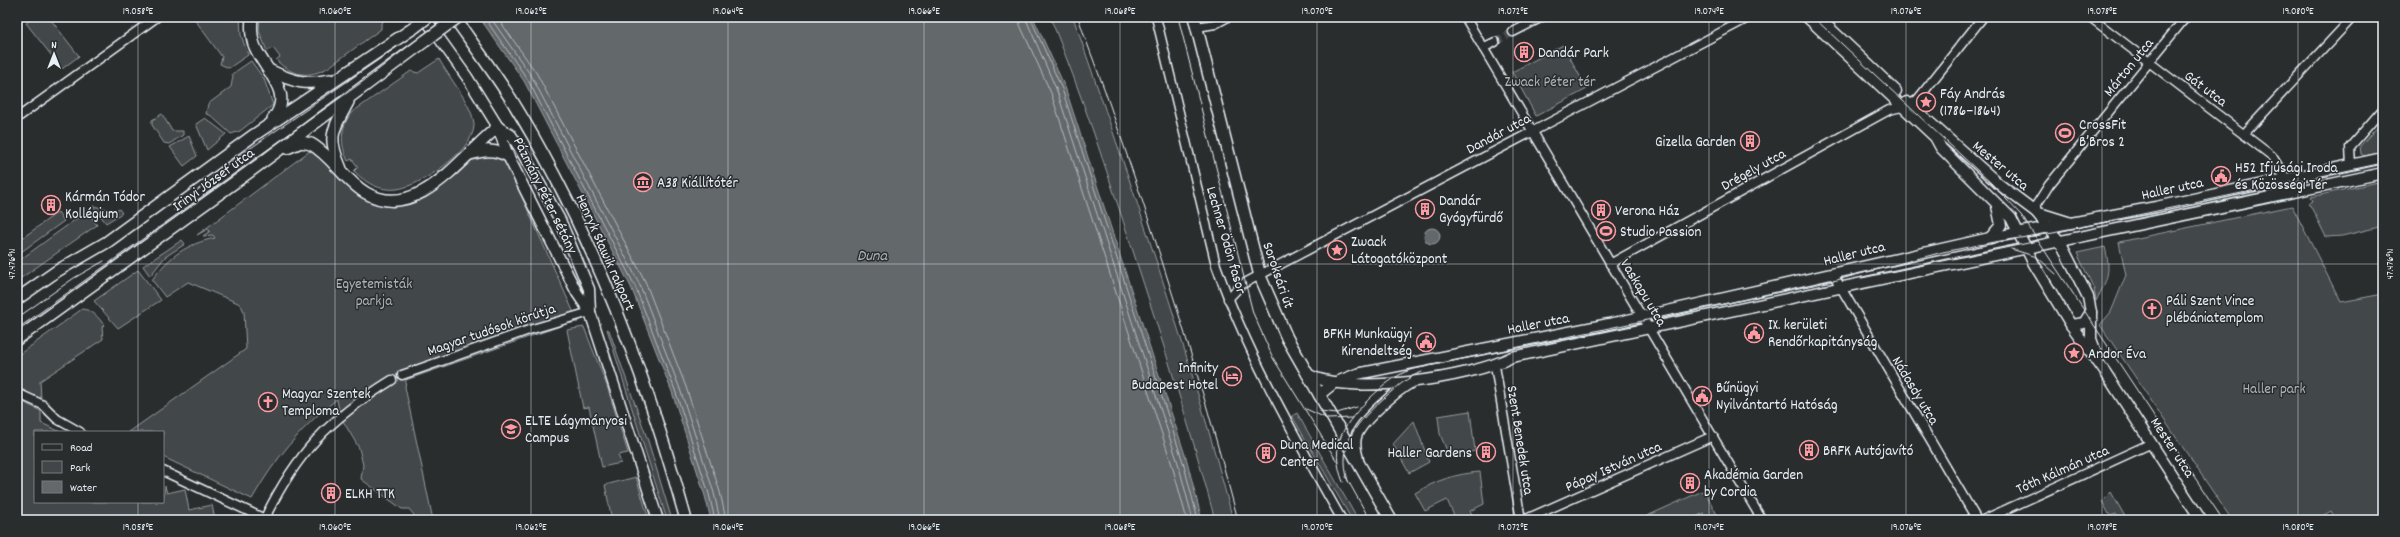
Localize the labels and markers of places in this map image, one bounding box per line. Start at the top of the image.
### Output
building icon: Dandár Park [1513,41,1535,63]
place label: Dandár Park [1538,43,1609,65]
place label: Fáy András (1786–1864) [1940,84,2005,123]
place icon: Fáy András (1786–1864) [1915,91,1937,113]
place label: CrossFit B’Bros 2 [2079,115,2127,154]
sports icon: CrossFit B’Bros 2 [2054,122,2076,144]
building icon: Gizella Garden [1739,130,1761,152]
place label: Gizella Garden [1655,132,1736,154]
place label: H52 Ifjúsági Iroda és Közösségi Tér [2235,158,2338,197]
public building icon: H52 Ifjúsági Iroda és Közösségi Tér [2210,165,2232,187]
museum icon: A38 Kiállítótér [632,171,654,193]
place label: A38 Kiállítótér [657,173,739,195]
place label: Kármán Tódor Kollégium [65,187,146,226]
place label: Dandár Gyógyfürdő [1439,191,1503,230]
building icon: Kármán Tódor Kollégium [40,194,62,216]
building icon: Dandár Gyógyfürdő [1414,198,1436,220]
building icon: Verona Ház [1590,199,1612,221]
place label: Verona Ház [1615,201,1680,223]
sports icon: Studio Passion [1595,220,1617,242]
place label: Studio Passion [1620,222,1701,244]
place label: Zwack Látogatóközpont [1351,232,1448,271]
place icon: Zwack Látogatóközpont [1326,239,1348,261]
place label: Páli Szent Vince plébániatemplom [2166,291,2264,330]
church icon: Páli Szent Vince plébániatemplom [2141,298,2163,320]
place label: IX. kerületi Rendőrkapitányság [1768,315,1877,354]
public building icon: IX. kerületi Rendőrkapitányság [1743,322,1765,344]
place label: BFKH Munkaügyi Kirendeltség [1323,324,1412,363]
public building icon: BFKH Munkaügyi Kirendeltség [1415,331,1437,353]
place icon: Andor Éva [2063,342,2085,364]
place label: Andor Éva [2088,344,2147,366]
place label: Infinity Budapest Hotel [1131,358,1219,397]
hotel icon: Infinity Budapest Hotel [1221,365,1243,387]
place label: Bűnügyi Nyilvántartó Hatóság [1716,378,1838,417]
place label: Magyar Szentek Temploma [282,384,371,423]
public building icon: Bűnügyi Nyilvántartó Hatóság [1691,385,1713,407]
church icon: Magyar Szentek Temploma [257,391,279,413]
place label: ELTE Lágymányosi Campus [525,411,627,450]
school or university icon: ELTE Lágymányosi Campus [500,418,522,440]
place label: Duna Medical Center [1280,435,1354,474]
building icon: BRFK Autójavító [1798,439,1820,461]
building icon: Haller Gardens [1475,441,1497,463]
place label: BRFK Autójavító [1823,441,1914,463]
building icon: Duna Medical Center [1255,442,1277,464]
place label: Haller Gardens [1387,443,1472,465]
place label: Akadémia Garden by Cordia [1704,465,1803,504]
building icon: Akadémia Garden by Cordia [1679,472,1701,494]
building icon: ELKH TTK [320,482,342,504]
place label: ELKH TTK [345,484,395,506]

